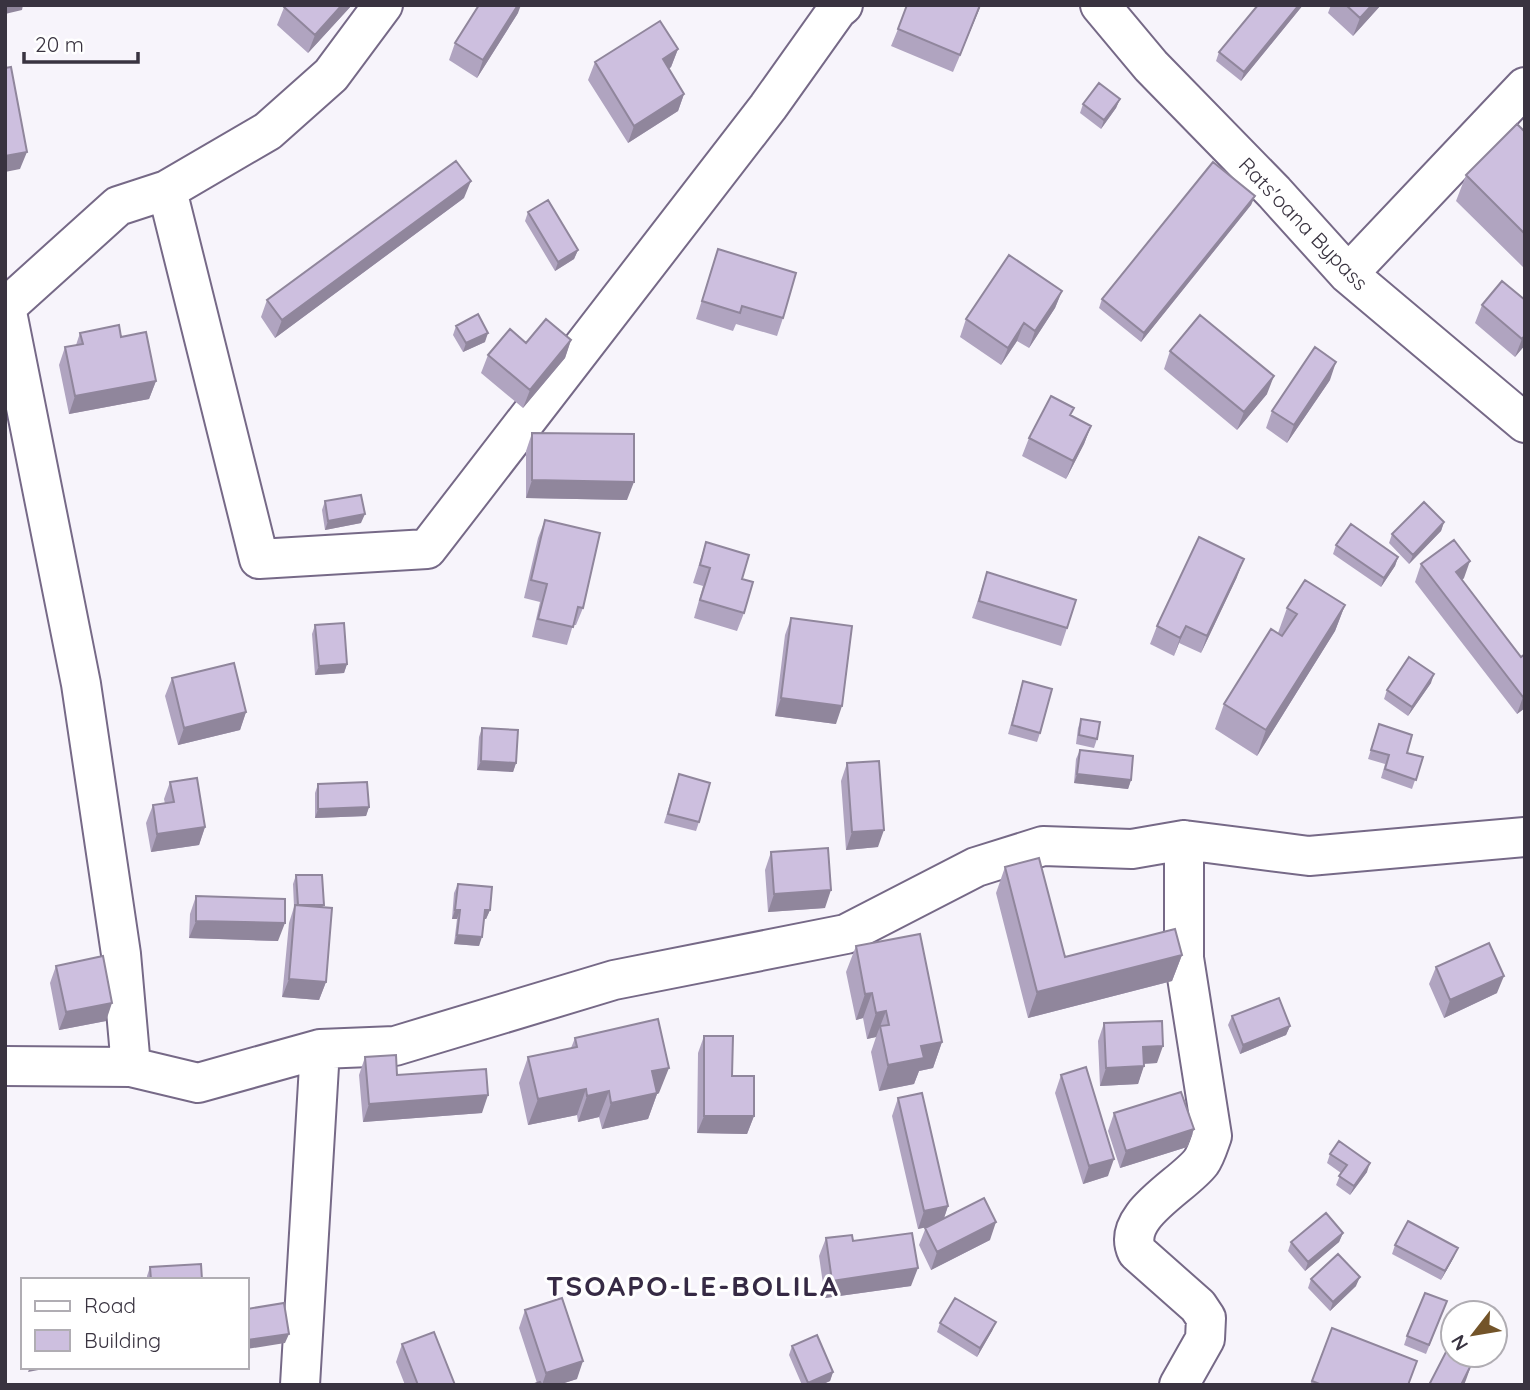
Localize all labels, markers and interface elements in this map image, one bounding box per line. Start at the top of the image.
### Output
scale bar [24,21,138,65]
text: 20 m [35,31,84,57]
street label: Rats'oana Bypass [1234,151,1374,295]
district label: TSOAPO-LE-BOLILA [546,1268,840,1303]
legend [21,1278,248,1369]
text: Road [84,1292,136,1318]
north arrow [1439,1299,1509,1369]
text: Building [84,1327,161,1353]
text: N [1446,1331,1473,1355]

